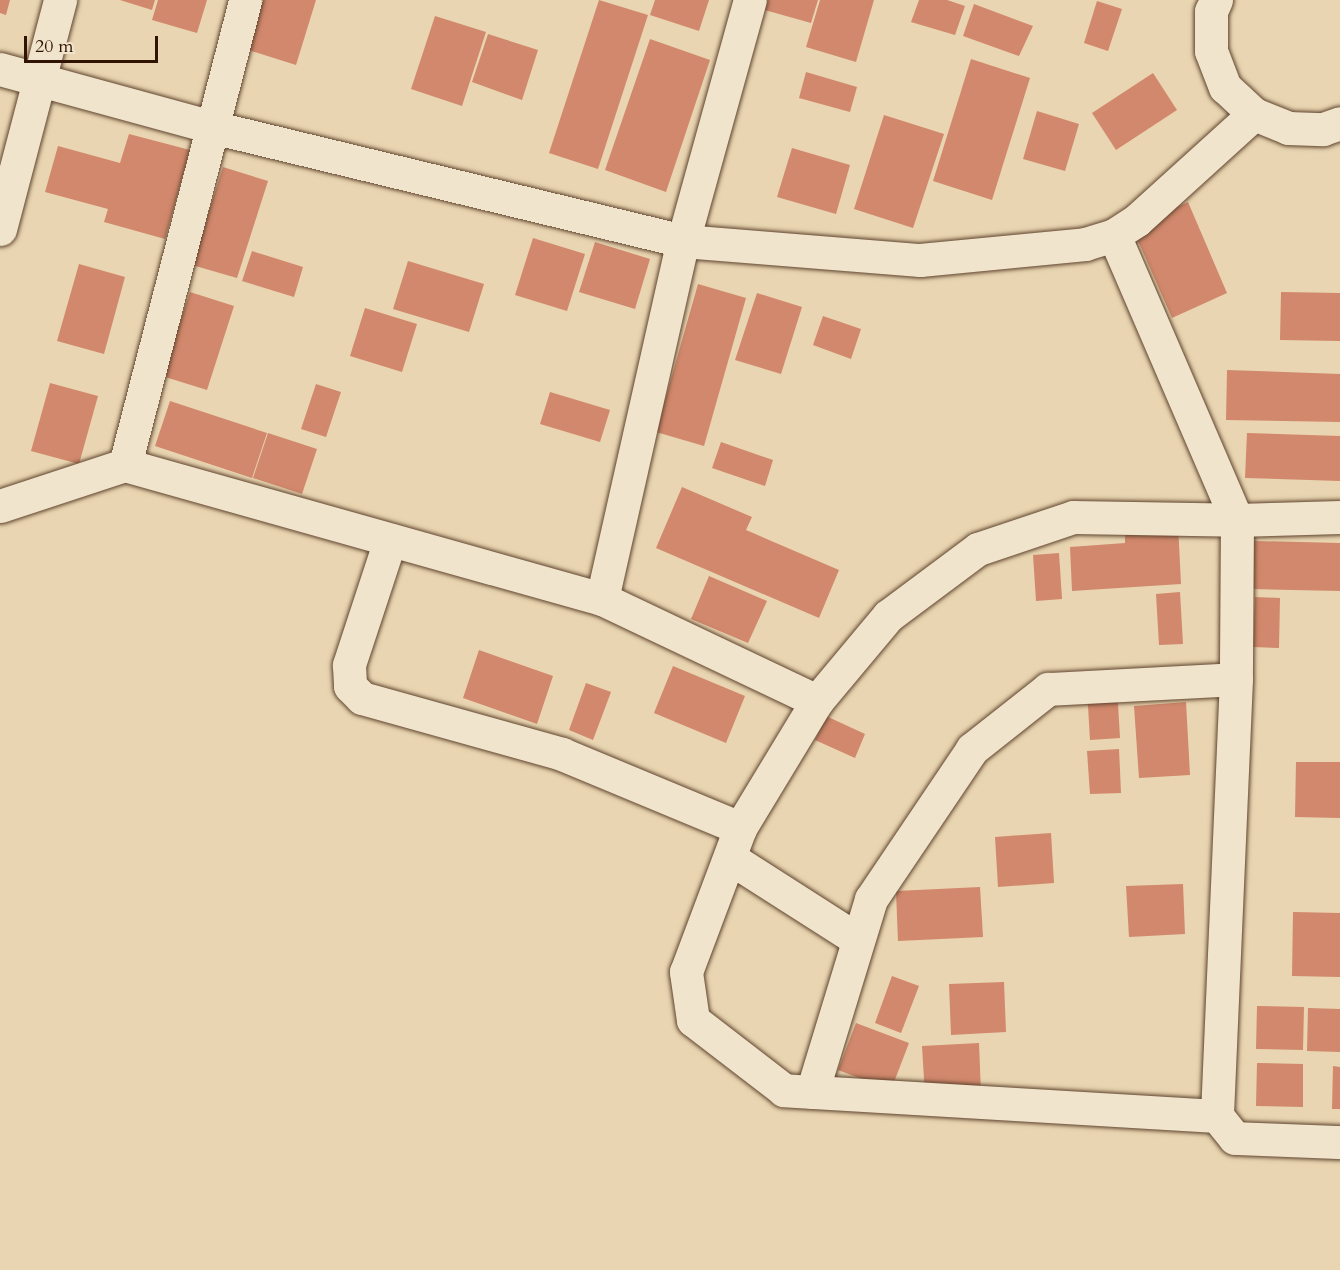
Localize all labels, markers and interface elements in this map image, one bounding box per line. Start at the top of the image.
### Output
scale bar [27,24,160,62]
text: 20 m [35,34,74,59]

